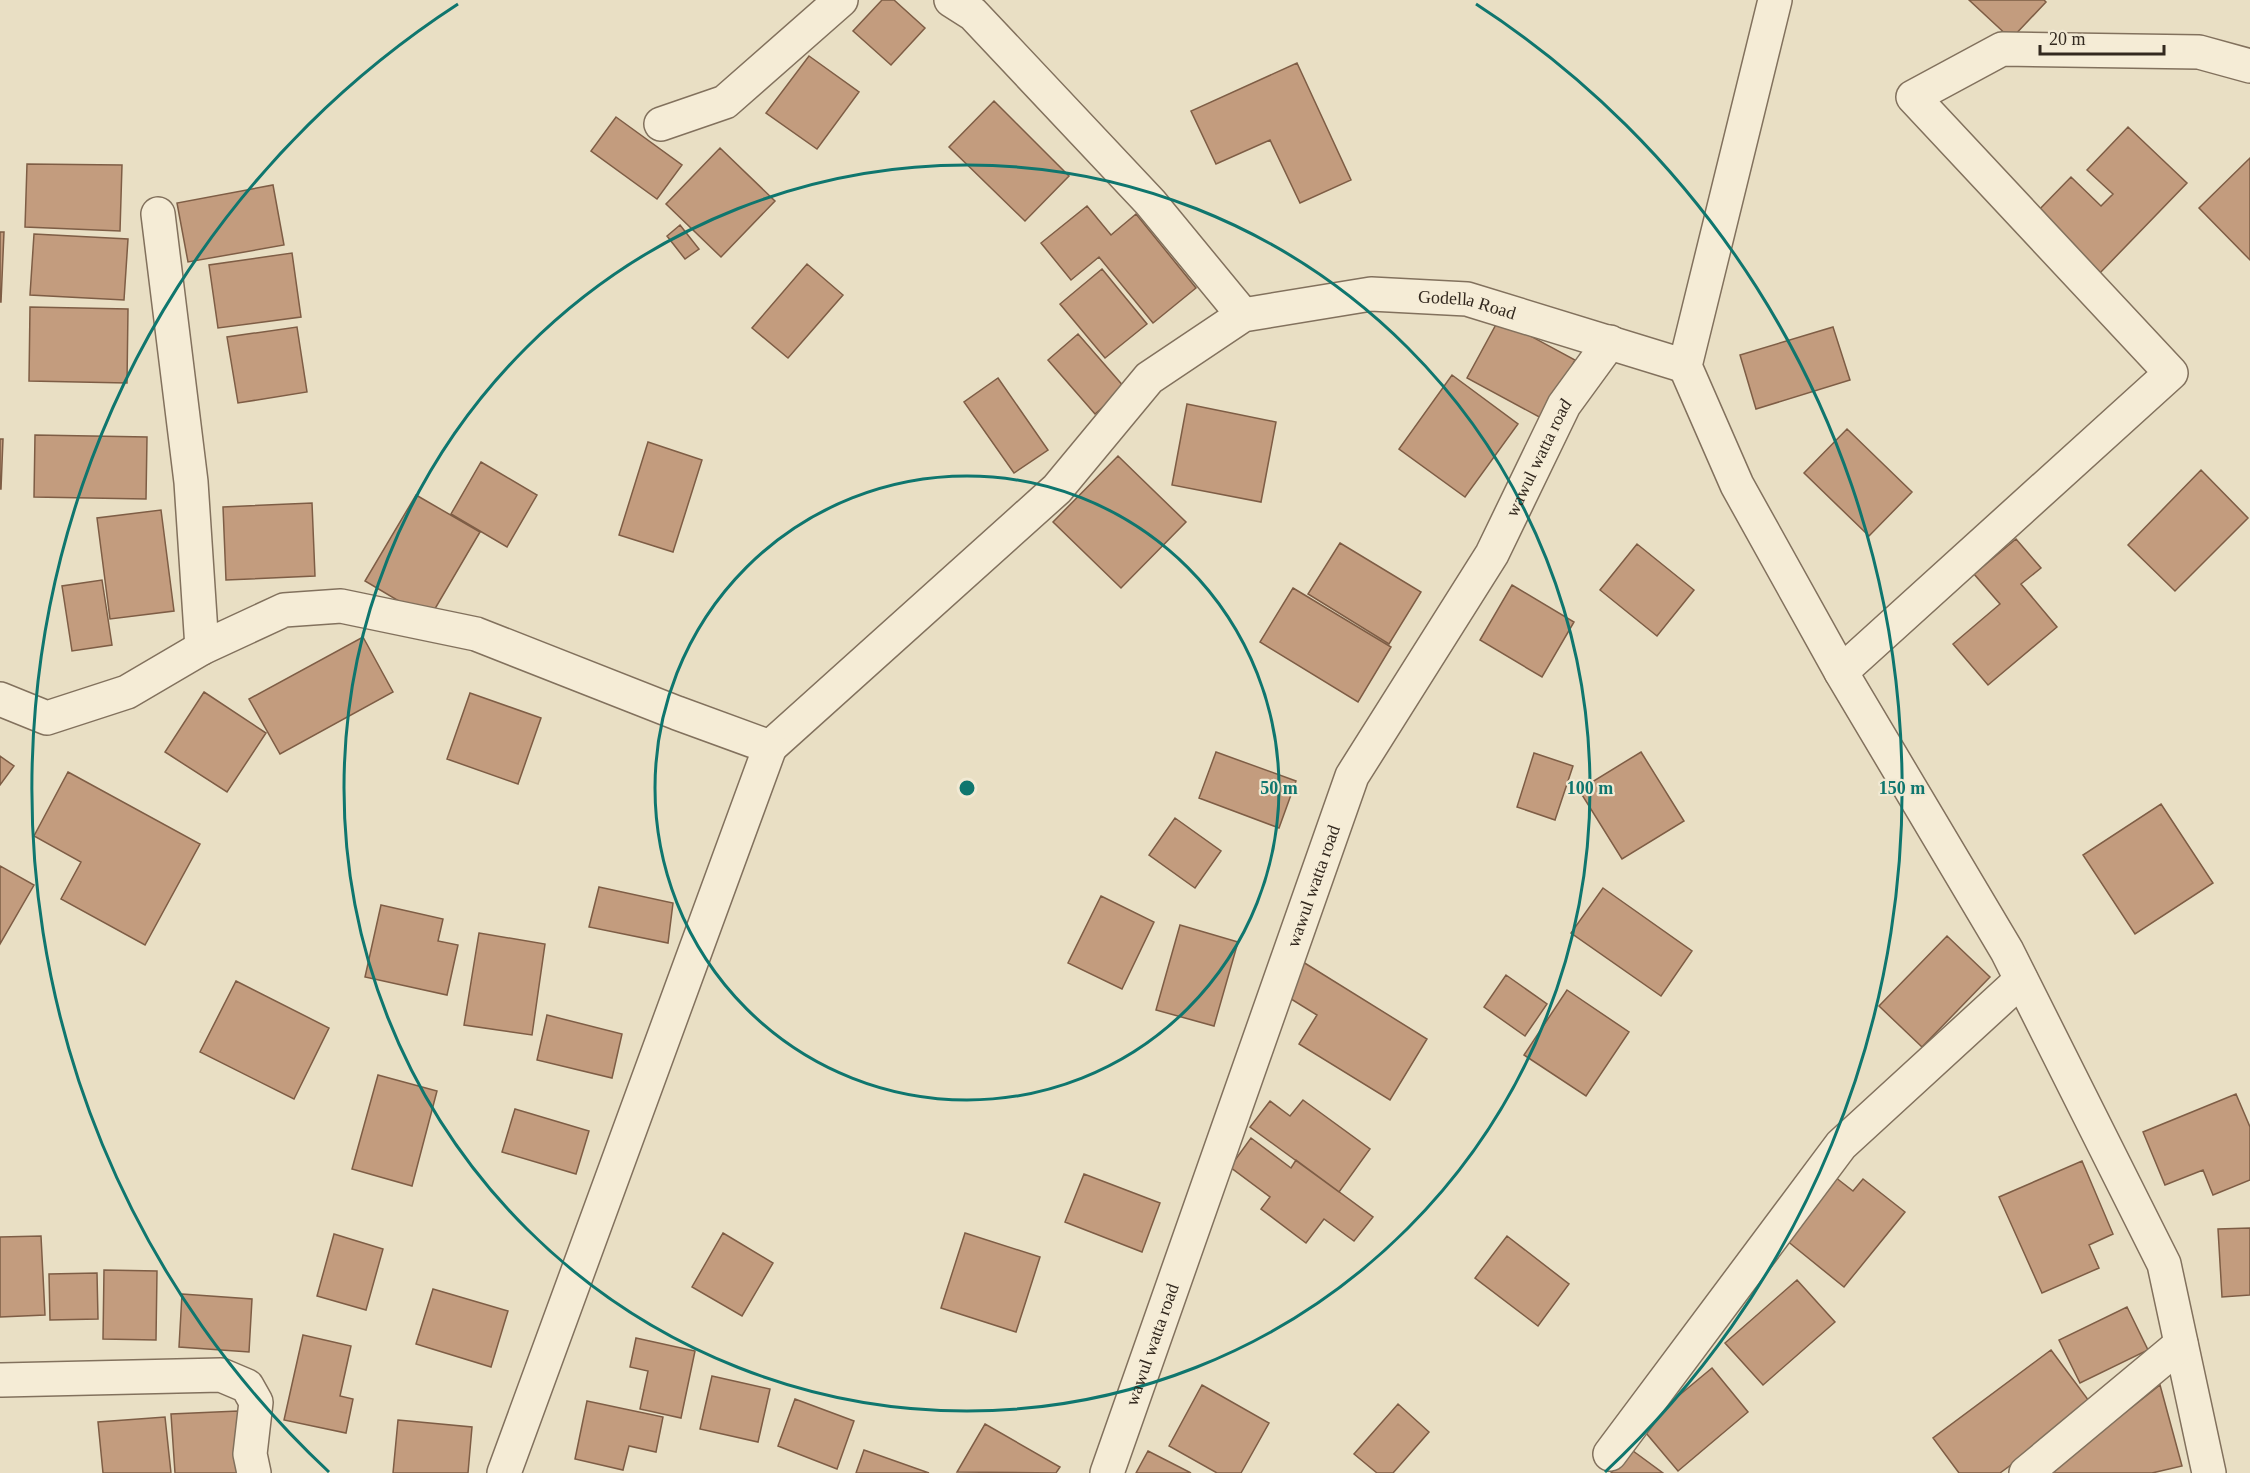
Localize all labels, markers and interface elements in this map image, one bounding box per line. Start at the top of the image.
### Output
scale bar [2040,18,2164,56]
text: 20 m [2049,29,2086,49]
street label: Godella Road [1418,286,1518,323]
street label: wawul watta road [1502,395,1575,520]
centre of rings [957,778,977,798]
text: 50 m [1260,778,1298,798]
text: 100 m [1567,778,1613,798]
text: 150 m [1879,778,1925,798]
street label: wawul watta road [1283,822,1344,950]
street label: wawul watta road [1121,1281,1183,1408]

